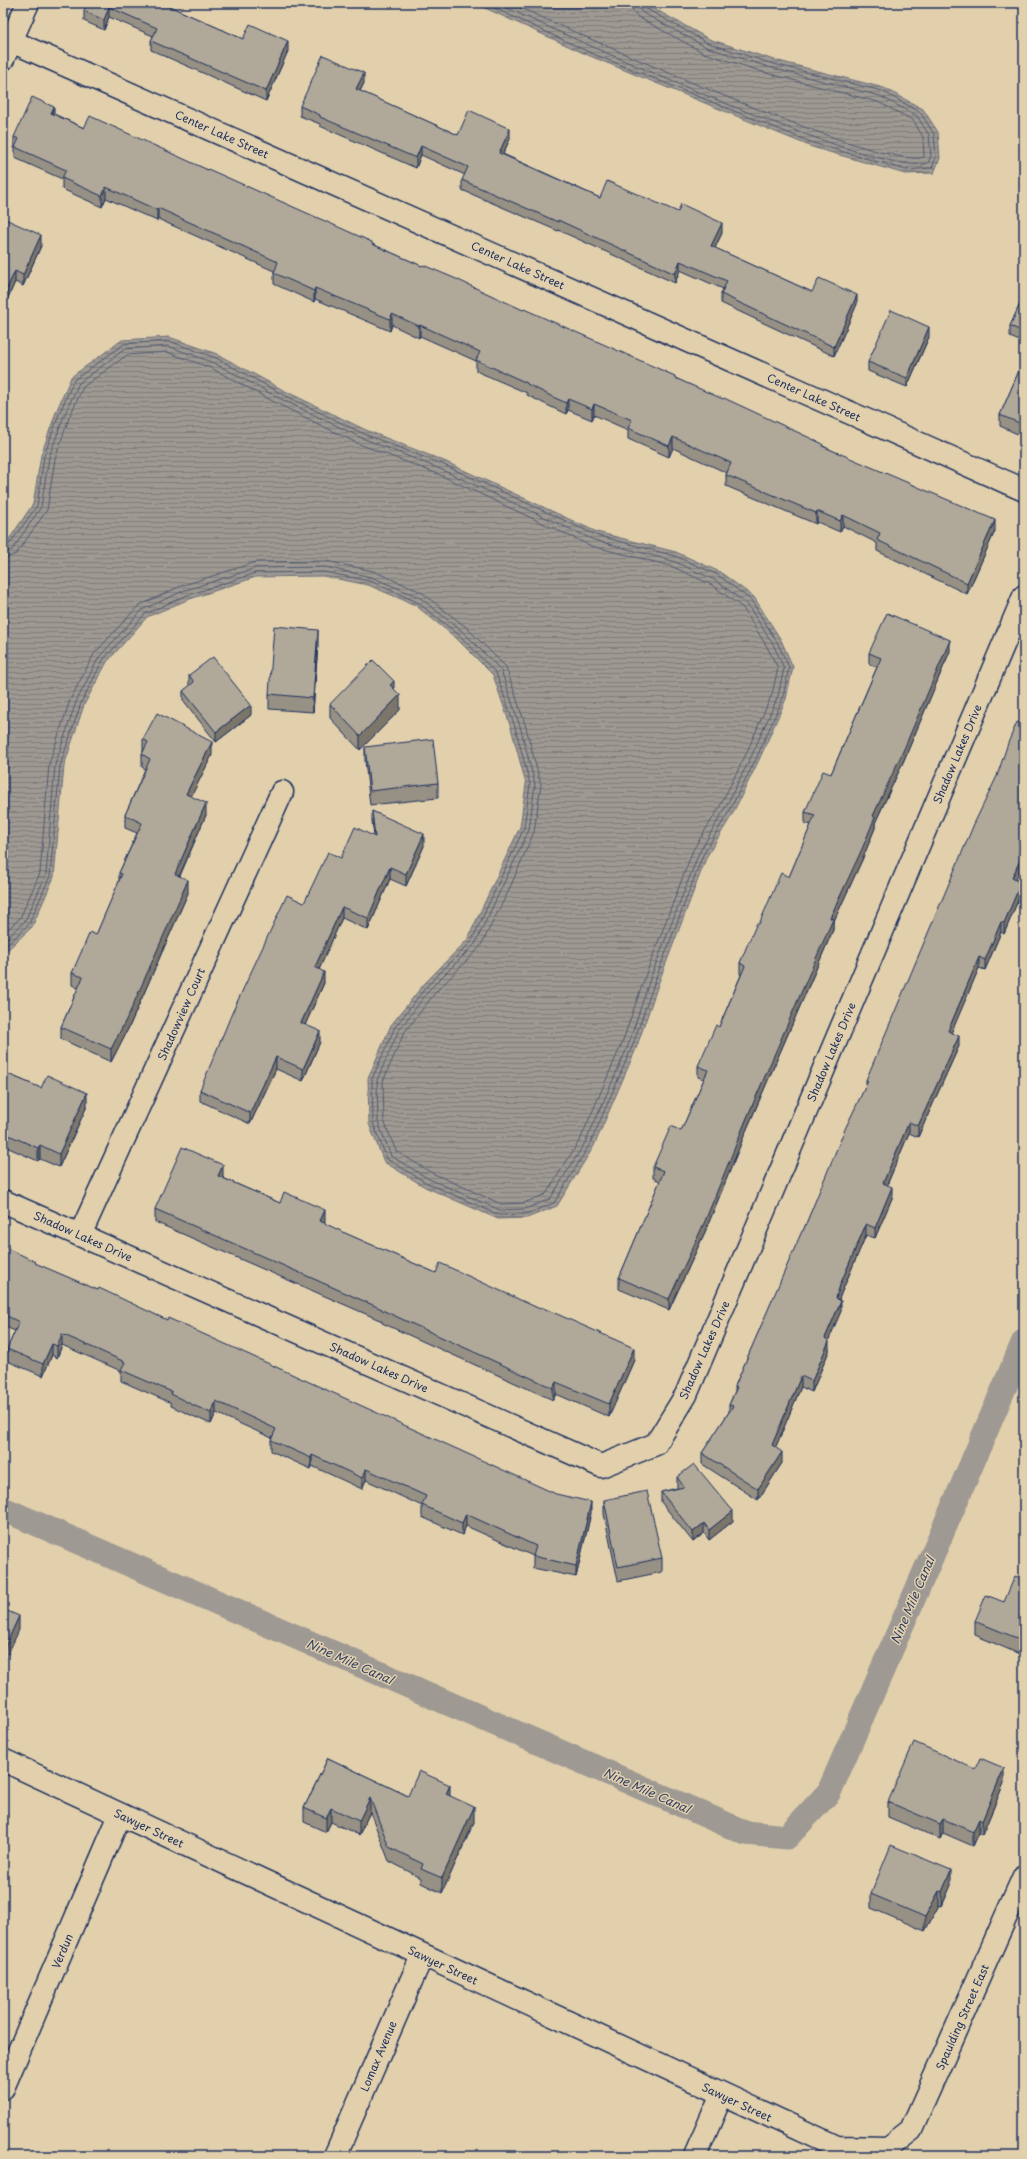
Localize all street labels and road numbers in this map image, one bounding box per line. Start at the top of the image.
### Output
street label: Center Lake Street [172,106,272,162]
street label: Center Lake Street [468,237,568,293]
street label: Center Lake Street [764,369,864,425]
street label: Shadow Lakes Drive [928,702,986,806]
street label: Shadowview Court [153,964,209,1063]
street label: Shadow Lakes Drive [802,1000,860,1104]
street label: Shadow Lakes Drive [31,1207,135,1265]
street label: Shadow Lakes Drive [675,1298,733,1402]
street label: Shadow Lakes Drive [327,1338,431,1396]
street label: Sawyer Street [111,1804,187,1852]
street label: Verdun [47,1931,77,1971]
street label: Sawyer Street [405,1941,481,1989]
street label: Spaulding Street East [931,1961,993,2073]
street label: Lomax Avenue [355,2018,401,2094]
street label: Sawyer Street [699,2078,775,2126]

